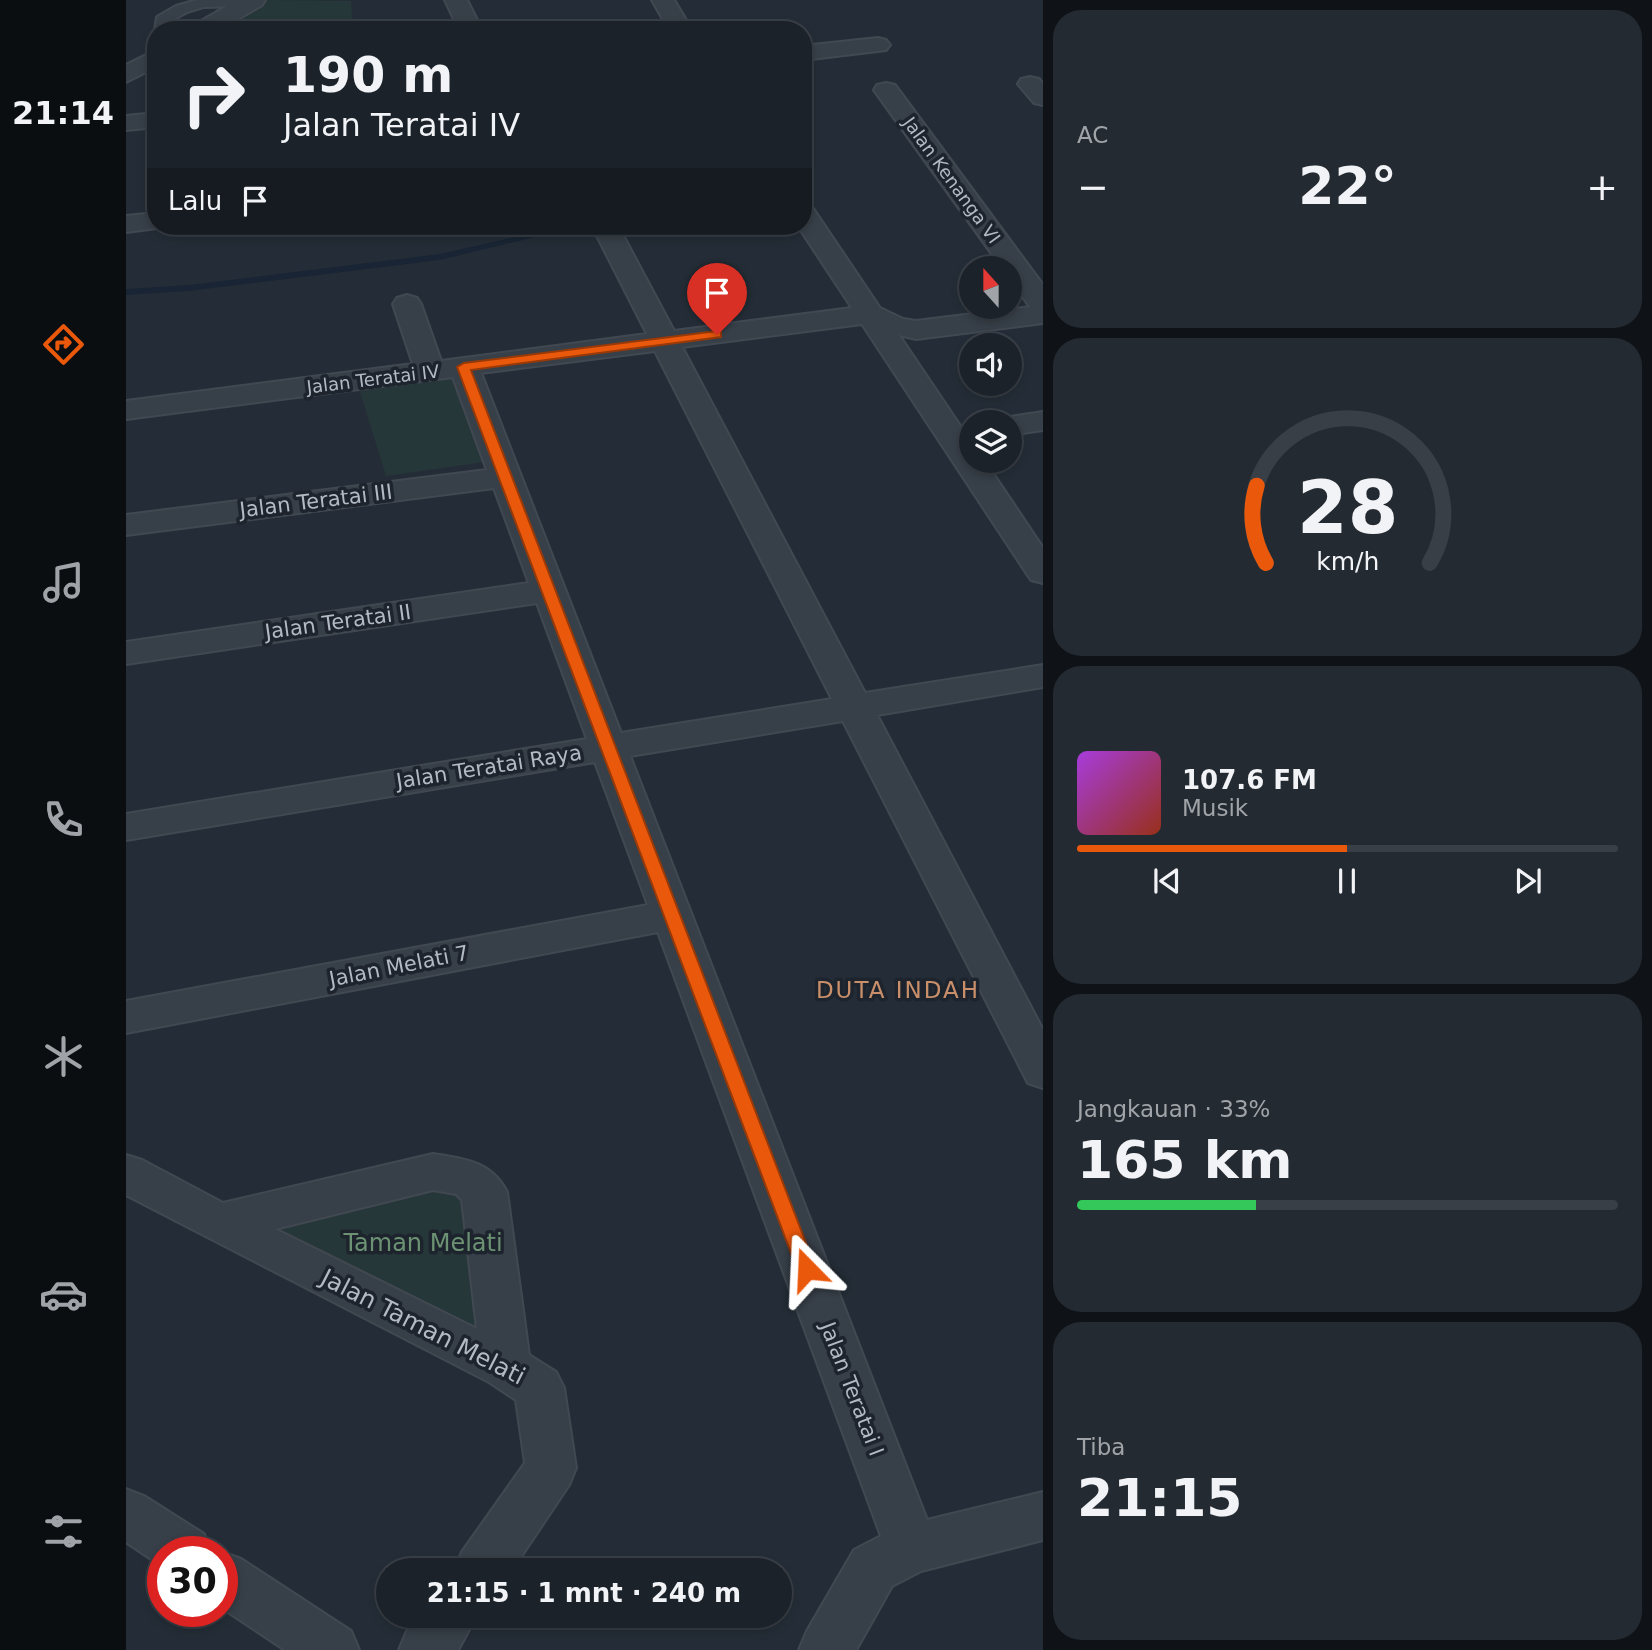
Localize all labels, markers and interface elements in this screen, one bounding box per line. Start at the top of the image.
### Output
text: 190 m [283,47,453,104]
icon: right [168,49,259,140]
text: 21:14 [12,94,114,132]
text: Jalan Teratai IV [283,106,520,144]
street label: Jalan Kenanga VI [898,112,1005,247]
text: AC [1077,122,1108,148]
text: 22° [1298,156,1397,216]
text: − [1077,165,1109,209]
text: + [1586,165,1618,209]
icon: arrive [236,182,274,220]
text: Lalu [168,186,222,216]
north arrow [959,256,1022,318]
map controls [959,256,1022,473]
pin [687,263,747,335]
icon: arrive [698,274,736,312]
icon: directions [39,320,88,369]
button: sound [959,333,1022,396]
street label: Jalan Teratai IV [305,360,441,398]
button: layers [959,410,1022,473]
text: 28 [1297,465,1398,550]
street label: Jalan Teratai III [236,480,394,523]
text: km/h [1316,547,1379,576]
icon: music [39,558,88,607]
street label: Jalan Teratai II [261,600,413,644]
street label: Jalan Teratai Raya [393,740,583,794]
text: 107.6 FM [1182,765,1317,795]
icon: phone [39,795,88,844]
text: Musik [1182,795,1248,821]
icon: previous [1148,862,1186,900]
icon: pause [1328,862,1366,900]
icon: next [1509,862,1547,900]
street label: Jalan Melati 7 [325,941,471,992]
district label: DUTA INDAH [816,977,980,1003]
icon: climate [39,1032,88,1081]
text: Jangkauan · 33% [1077,1096,1270,1122]
text: 165 km [1077,1130,1292,1190]
park label: Taman Melati [342,1229,503,1257]
position arrow [770,1232,844,1306]
street label: Jalan Taman Melati [315,1262,530,1391]
icon: car [39,1270,88,1319]
street label: Jalan Teratai I [815,1317,889,1459]
text: Tiba [1077,1434,1125,1460]
text: 21:15 [1077,1468,1243,1528]
icon: filters [39,1507,88,1556]
speed limit sign: 30 [147,1536,238,1627]
text: 21:15 · 1 mnt · 240 m [427,1578,741,1608]

